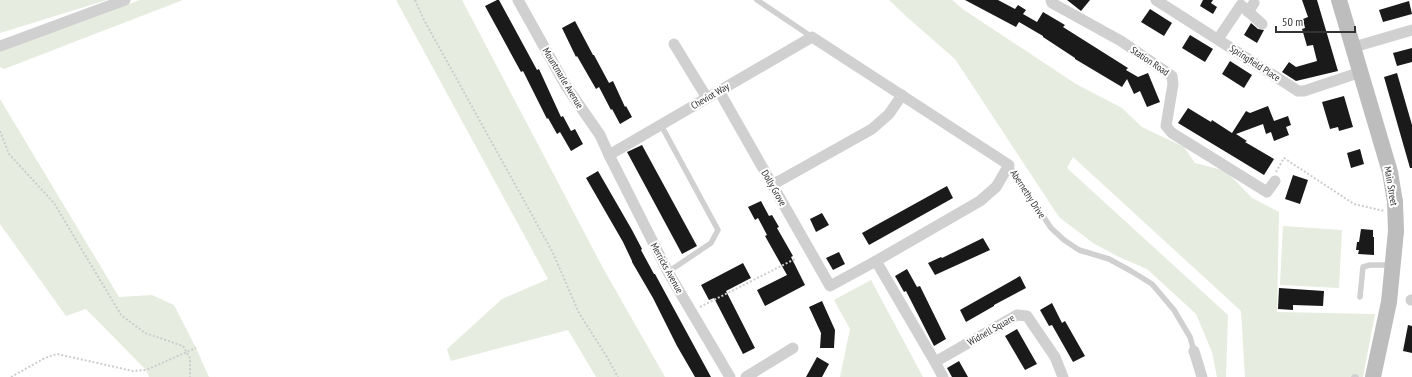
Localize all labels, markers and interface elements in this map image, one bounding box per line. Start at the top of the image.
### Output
scale bar [1276,8,1355,34]
text: 50 m [1282,14,1303,29]
street label: Springfield Place [1227,42,1283,84]
street label: Station Road [1128,43,1172,79]
street label: Mountmarle Avenue [540,45,586,111]
street label: Cheviot Way [688,80,732,112]
street label: Main Street [1381,165,1401,207]
street label: Abernethy Drive [1007,167,1049,221]
street label: Dolly Grove [758,168,790,208]
street label: Merricks Avenue [648,240,686,296]
street label: Widnell Square [965,311,1017,349]

